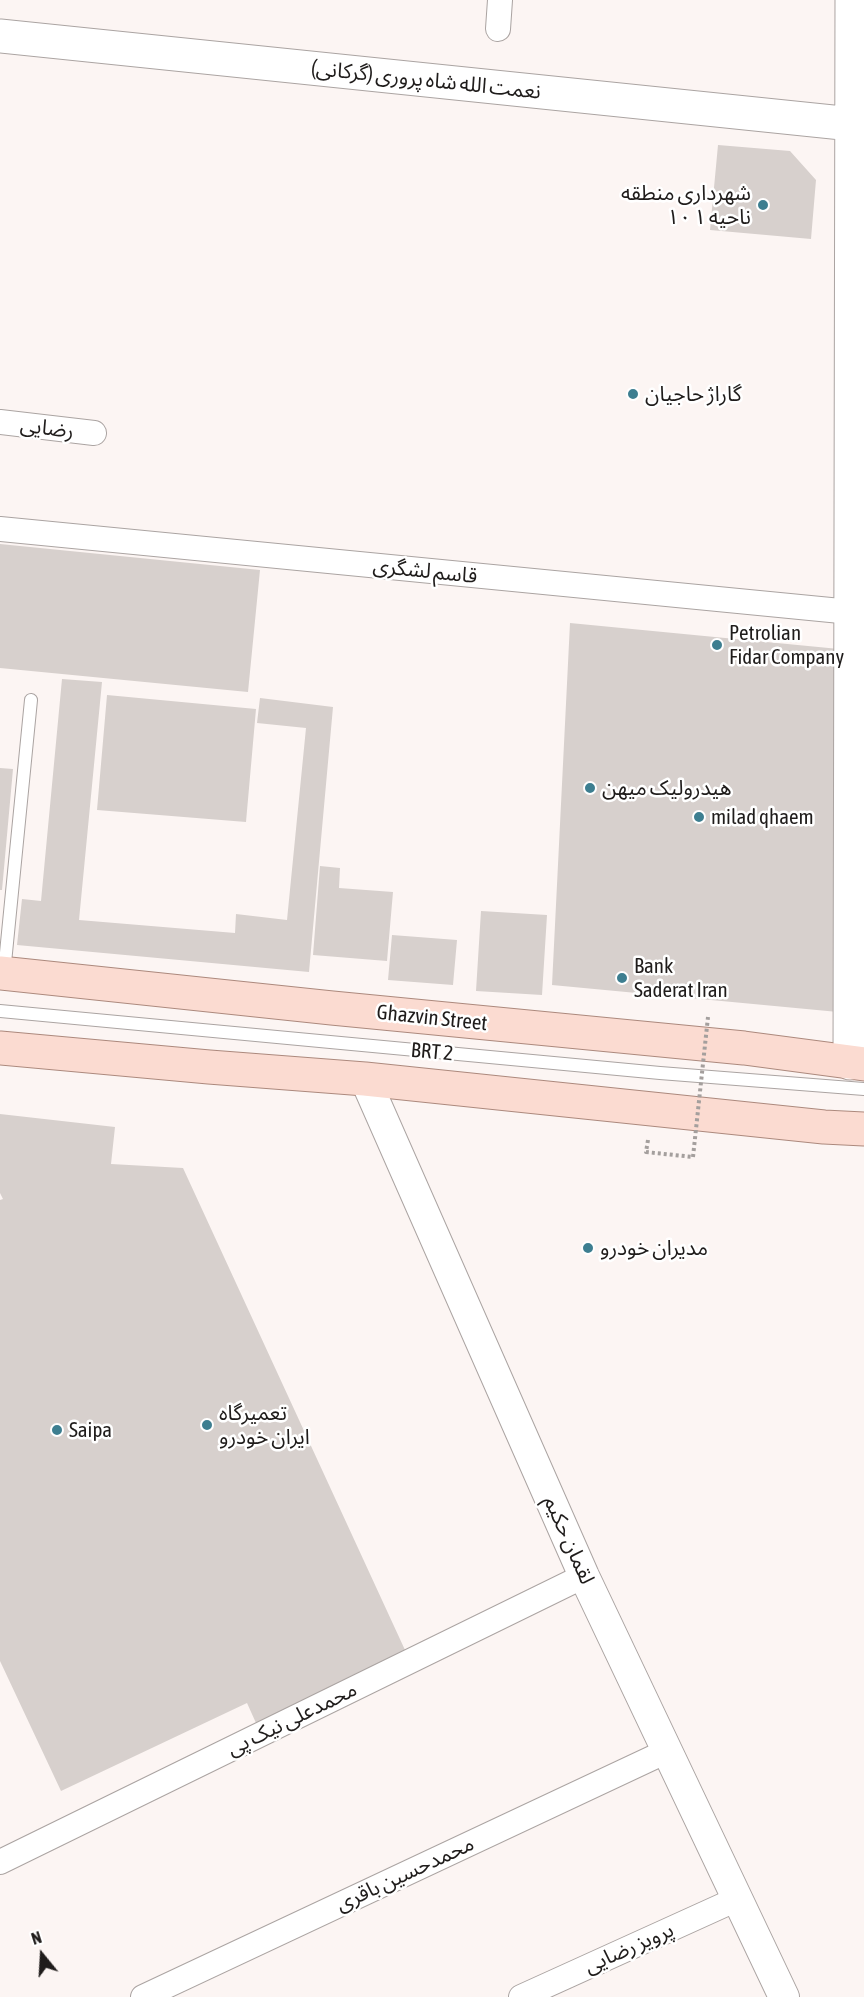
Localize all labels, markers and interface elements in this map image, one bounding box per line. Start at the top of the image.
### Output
street label: نعمت الله شاه پروری (گرکانی) [310,55,542,105]
place label: شهرداری منطقه ۱۰ ناحیه ۱ [621,180,751,230]
marker: شهرداری منطقه ۱۰ ناحیه ۱ [756,198,770,212]
place label: گاراژ حاجیان [645,381,742,407]
marker: گاراژ حاجیان [626,387,640,401]
street label: رضایی [19,412,75,444]
street label: قاسم لشگری [372,553,478,589]
place label: Petrolian Fidar Company [729,620,844,670]
marker: Petrolian Fidar Company [710,638,724,652]
place label: هیدرولیک میهن [602,775,732,801]
marker: هیدرولیک میهن [583,781,597,795]
place label: milad qhaem [711,804,814,830]
marker: milad qhaem [692,810,706,824]
place label: Bank Saderat Iran [634,953,728,1003]
marker: Bank Saderat Iran [615,971,629,985]
street label: Ghazvin Street [375,1000,489,1036]
street label: BRT 2 [410,1038,454,1066]
place label: مدیران خودرو [600,1235,708,1261]
marker: مدیران خودرو [581,1241,595,1255]
place label: تعمیرگاه ایران خودرو [219,1400,310,1450]
place label: Saipa [69,1417,112,1443]
marker: تعمیرگاه ایران خودرو [200,1418,214,1432]
marker: Saipa [50,1423,64,1437]
street label: لقمان حکیم [538,1492,600,1588]
street label: محمدعلی نیک پی [223,1677,361,1761]
street label: محمدحسین باقری [332,1831,478,1917]
street label: پرویز رضایی [580,1917,678,1979]
north arrow [12,1925,72,1985]
text: N [29,1928,44,1948]

